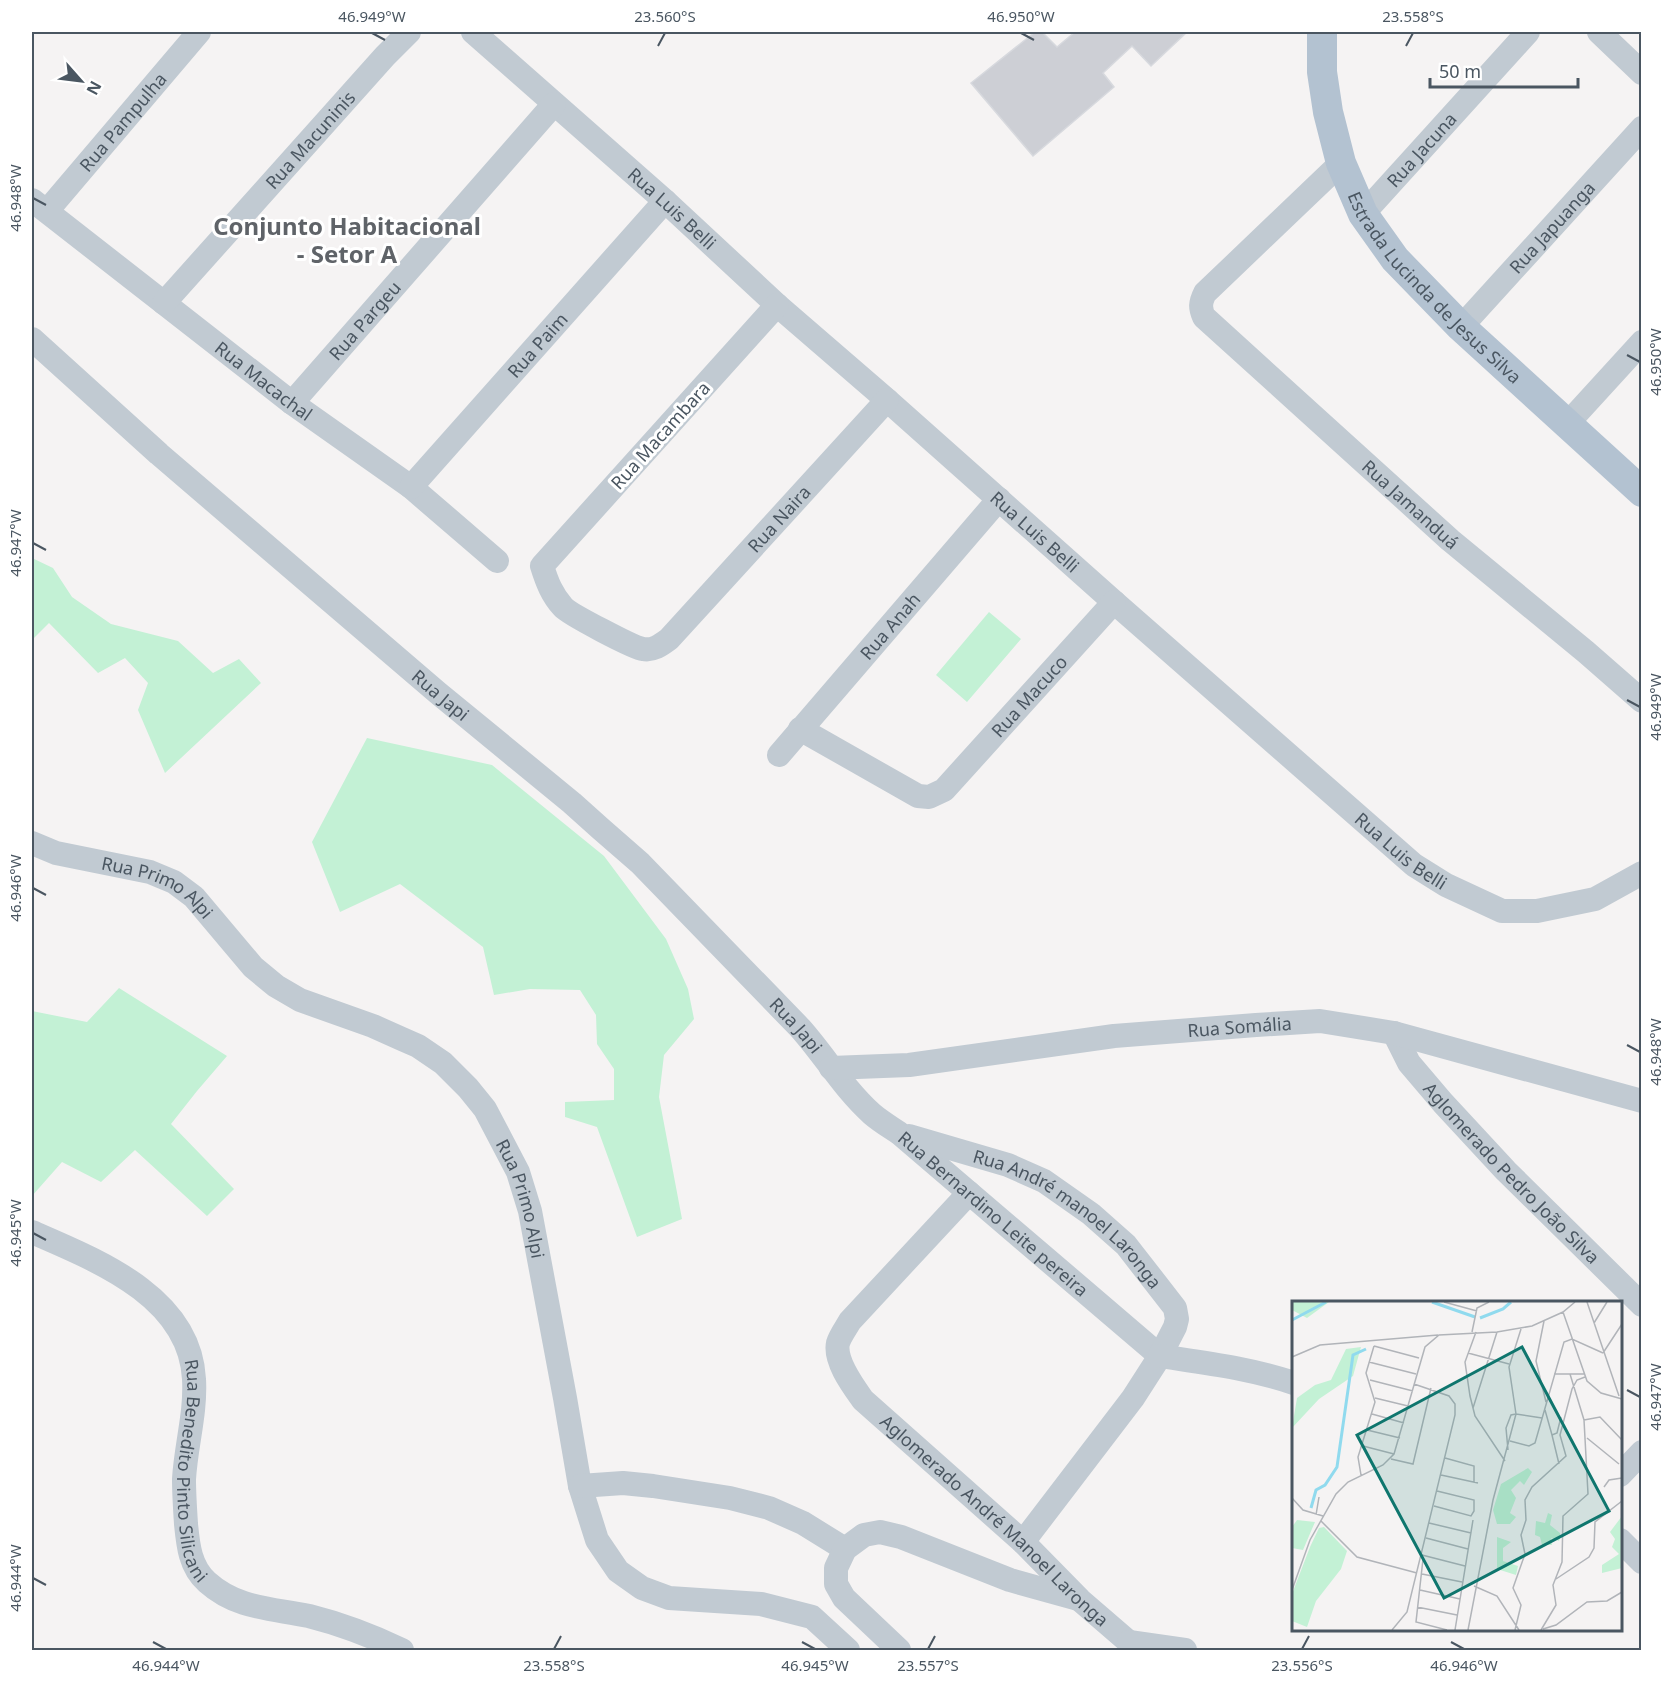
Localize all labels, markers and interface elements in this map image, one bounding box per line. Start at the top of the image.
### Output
text: 46.949°W [338,6,406,26]
text: 23.560°S [634,6,696,26]
text: 46.950°W [987,6,1055,26]
text: 23.558°S [1382,6,1444,26]
north arrow [51,51,111,111]
scale bar [1430,51,1578,89]
text: 50 m [1439,59,1481,83]
street label: Rua Pampulha [74,67,172,176]
text: N [81,77,107,99]
street label: Rua Macuninis [260,86,360,194]
street label: Rua Jacuna [1381,107,1462,192]
street label: Rua Luis Belli [623,162,721,255]
text: 46.948°W [5,164,25,232]
street label: Rua Japuanga [1504,176,1600,278]
street label: Estrada Lucinda de Jesus Silva [1343,188,1527,389]
district label: Conjunto Habitacional - Setor A [213,209,481,270]
street label: Rua Pargeu [323,276,406,365]
street label: Rua Paim [502,307,573,383]
text: 46.950°W [1645,328,1665,396]
street label: Rua Macachal [210,336,317,426]
street label: Rua Macambara [605,376,715,494]
street label: Rua Jamanduá [1357,454,1464,554]
street label: Rua Naira [742,480,816,557]
street label: Rua Luis Belli [985,486,1085,578]
text: 46.947°W [5,509,25,577]
street label: Rua Anah [854,588,925,665]
street label: Rua Macuco [986,650,1072,742]
street label: Rua Japi [407,664,474,726]
text: 46.949°W [1645,673,1665,741]
street label: Rua Luis Belli [1350,807,1452,895]
street label: Rua Primo Alpi [99,851,219,923]
text: 46.946°W [5,854,25,922]
street label: Rua Japi [765,992,828,1058]
street label: Rua Somália [1187,1011,1292,1042]
text: 46.948°W [1645,1018,1665,1086]
street label: Aglomerado Pedro João Silva [1418,1077,1605,1269]
street label: Rua Bernardino Leite pereira [893,1126,1094,1302]
street label: Rua Primo Alpi [491,1135,551,1260]
street label: Rua André manoel Laronga [970,1143,1167,1293]
text: 46.945°W [5,1199,25,1267]
inset map [1292,1301,1622,1631]
street label: Rua Benedito Pinto Silicani [172,1357,213,1587]
text: 46.947°W [1645,1363,1665,1431]
street label: Aglomerado André Manoel Laronga [875,1409,1114,1631]
text: 46.944°W [5,1544,25,1612]
text: 46.944°W [132,1655,200,1675]
text: 23.558°S [523,1655,585,1675]
text: 46.945°W [781,1655,849,1675]
text: 23.557°S [897,1655,959,1675]
text: 23.556°S [1271,1655,1333,1675]
text: 46.946°W [1430,1655,1498,1675]

